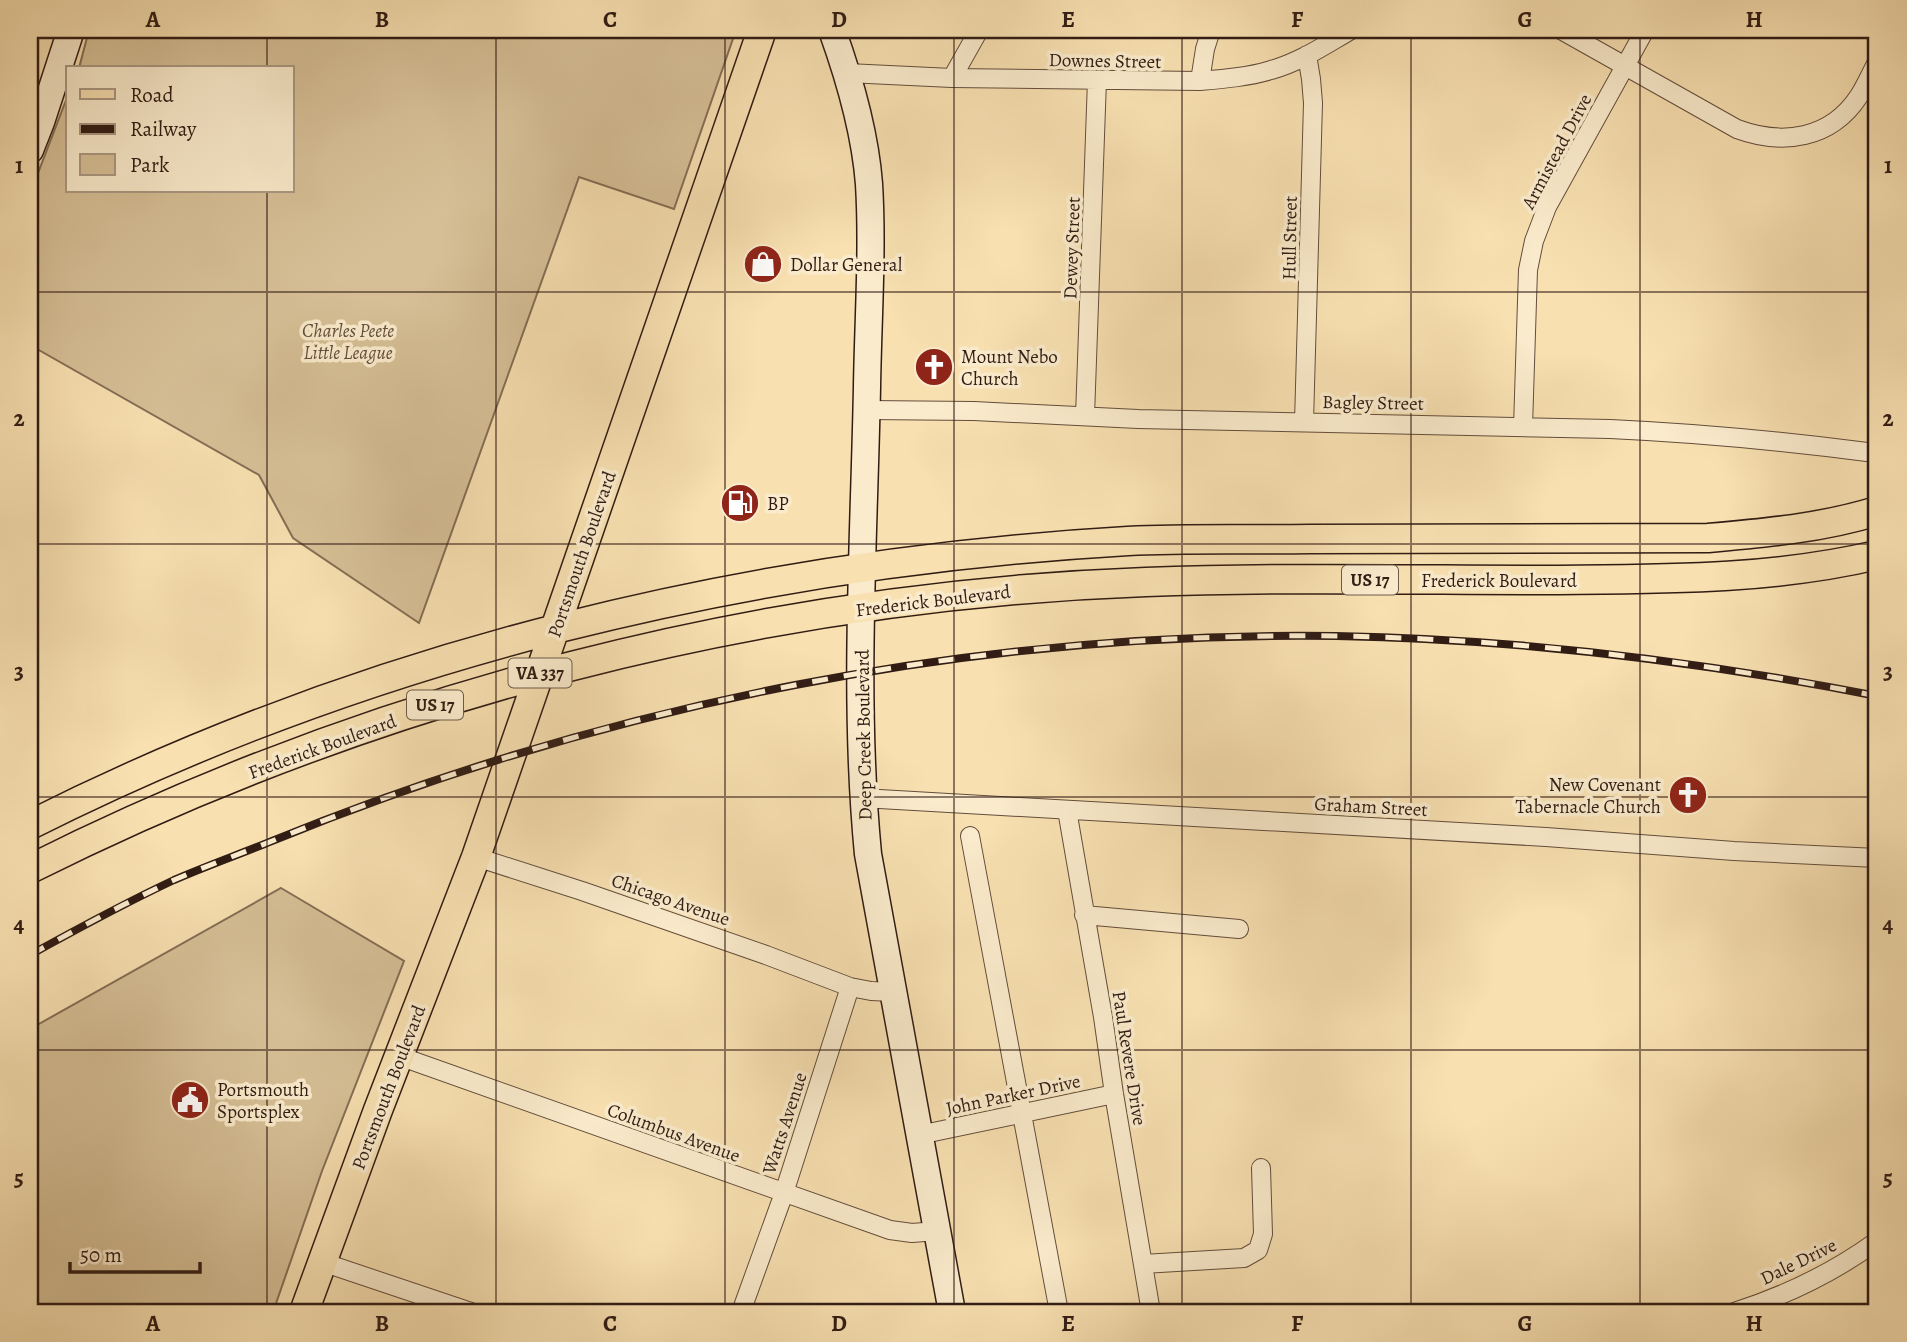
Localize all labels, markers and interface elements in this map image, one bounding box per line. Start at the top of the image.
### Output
text: A [145,4,161,35]
text: B [375,4,389,35]
text: C [603,4,617,35]
text: D [831,4,847,35]
text: E [1061,4,1075,35]
text: F [1291,4,1304,35]
text: G [1517,4,1533,35]
text: H [1745,4,1763,35]
street label: Downes Street [1048,47,1162,75]
legend [66,66,294,192]
text: Road [130,81,174,109]
street label: Armistead Drive [1515,89,1598,215]
text: Railway [130,115,197,143]
text: 1 [15,150,23,181]
text: 1 [1884,150,1892,181]
text: Park [130,151,170,179]
street label: Dewey Street [1057,196,1087,300]
street label: Hull Street [1276,196,1304,280]
shop icon: Dollar General [742,243,784,285]
place label: Dollar General [790,252,903,278]
park label: Charles Peete Little League [302,318,394,366]
place label: Mount Nebo Church [961,344,1058,392]
church icon: Mount Nebo Church [913,346,955,388]
street label: Bagley Street [1322,389,1424,417]
text: 2 [13,403,25,434]
text: 2 [1882,403,1894,434]
street label: Portsmouth Boulevard [541,467,623,641]
fuel station icon: BP [719,482,761,524]
place label: BP [767,491,789,517]
road number: US 17 [1342,566,1398,594]
street label: Frederick Boulevard [1421,568,1578,594]
street label: Frederick Boulevard [854,578,1013,623]
street label: Deep Creek Boulevard [849,648,878,821]
text: 3 [14,656,24,687]
text: 3 [1883,656,1893,687]
road number: VA 337 [508,658,572,688]
road number: US 17 [407,690,463,720]
street label: Frederick Boulevard [245,708,401,786]
place label: New Covenant Tabernacle Church [1515,772,1661,820]
church icon: New Covenant Tabernacle Church [1667,774,1709,816]
street label: Graham Street [1314,791,1428,823]
street label: Chicago Avenue [608,868,733,932]
text: 4 [14,909,25,940]
text: 4 [1883,909,1894,940]
street label: Paul Revere Drive [1106,989,1152,1127]
street label: Portsmouth Boulevard [346,1001,433,1173]
street label: John Parker Drive [944,1068,1083,1122]
street label: Watts Avenue [756,1069,814,1178]
place label: Portsmouth Sportsplex [217,1077,309,1125]
public building icon: Portsmouth Sportsplex [169,1079,211,1121]
street label: Columbus Avenue [604,1097,744,1169]
text: 5 [14,1162,24,1193]
text: 5 [1883,1162,1893,1193]
scale bar [70,1230,200,1274]
street label: Dale Drive [1756,1232,1841,1292]
text: 50 m [80,1241,122,1269]
text: A [145,1308,161,1339]
text: B [375,1308,389,1339]
text: C [603,1308,617,1339]
text: D [831,1308,847,1339]
text: E [1061,1308,1075,1339]
text: F [1291,1308,1304,1339]
text: G [1517,1308,1533,1339]
text: H [1745,1308,1763,1339]

